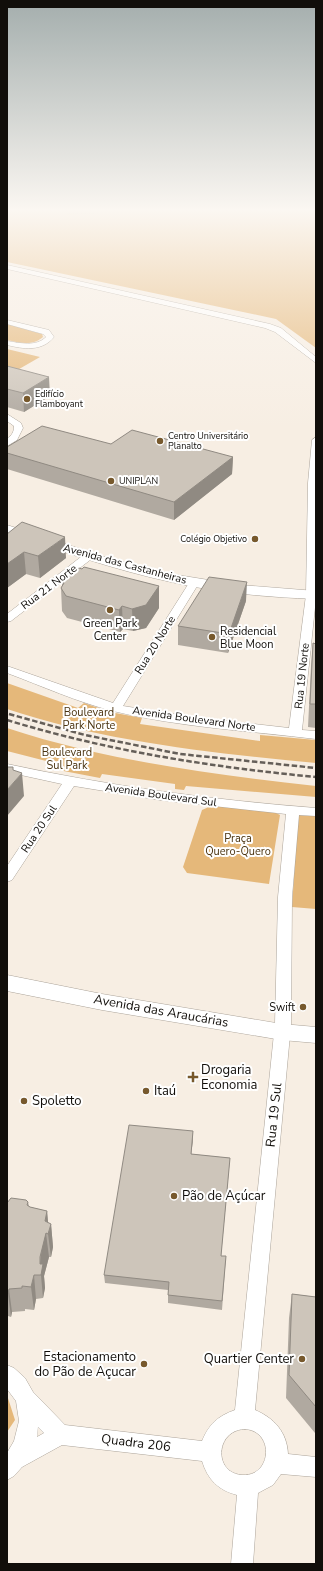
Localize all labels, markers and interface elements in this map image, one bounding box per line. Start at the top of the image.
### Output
place label: Edifício Flamboyant [35,388,84,410]
marker: Edifício Flamboyant [22,394,32,404]
place label: Centro Universitário Planalto [168,430,248,452]
marker: Centro Universitário Planalto [155,436,165,446]
place label: UNIPLAN [119,475,158,487]
marker: UNIPLAN [106,476,116,486]
place label: Colégio Objetivo [180,533,247,545]
marker: Colégio Objetivo [250,534,260,544]
street label: Avenida das Castanheiras [62,540,188,588]
street label: Rua 21 Norte [18,561,80,613]
marker: Green Park Center [105,605,115,615]
street label: Rua 20 Norte [131,613,179,677]
place label: Green Park Center [83,616,138,644]
place label: Residencial Blue Moon [220,624,277,652]
marker: Residencial Blue Moon [207,632,217,642]
street label: Rua 19 Norte [291,642,313,710]
street label: Avenida Boulevard Norte [131,703,257,735]
park label: Boulevard Park Norte [63,705,116,733]
park label: Boulevard Sul Park [42,745,92,773]
street label: Avenida Boulevard Sul [104,780,218,810]
street label: Rua 20 Sul [18,802,61,856]
park label: Praça Quero-Quero [205,831,271,859]
street label: Avenida das Araucárias [92,990,230,1032]
place label: Swift [269,1000,295,1015]
marker: Swift [298,1002,308,1012]
place label: Drogaria Economia [201,1061,257,1094]
marker: Drogaria Economia [188,1072,198,1082]
place label: Itaú [154,1082,176,1100]
street label: Rua 19 Sul [262,1082,286,1148]
marker: Itaú [141,1086,151,1096]
place label: Spoletto [32,1092,82,1110]
marker: Spoletto [19,1096,29,1106]
place label: Pão de Açúcar [182,1187,266,1205]
marker: Pão de Açúcar [169,1191,179,1201]
place label: Estacionamento do Pão de Açucar [34,1348,136,1381]
place label: Quartier Center [204,1350,294,1368]
marker: Quartier Center [297,1354,307,1364]
marker: Estacionamento do Pão de Açucar [139,1359,149,1369]
street label: Quadra 206 [100,1430,172,1456]

